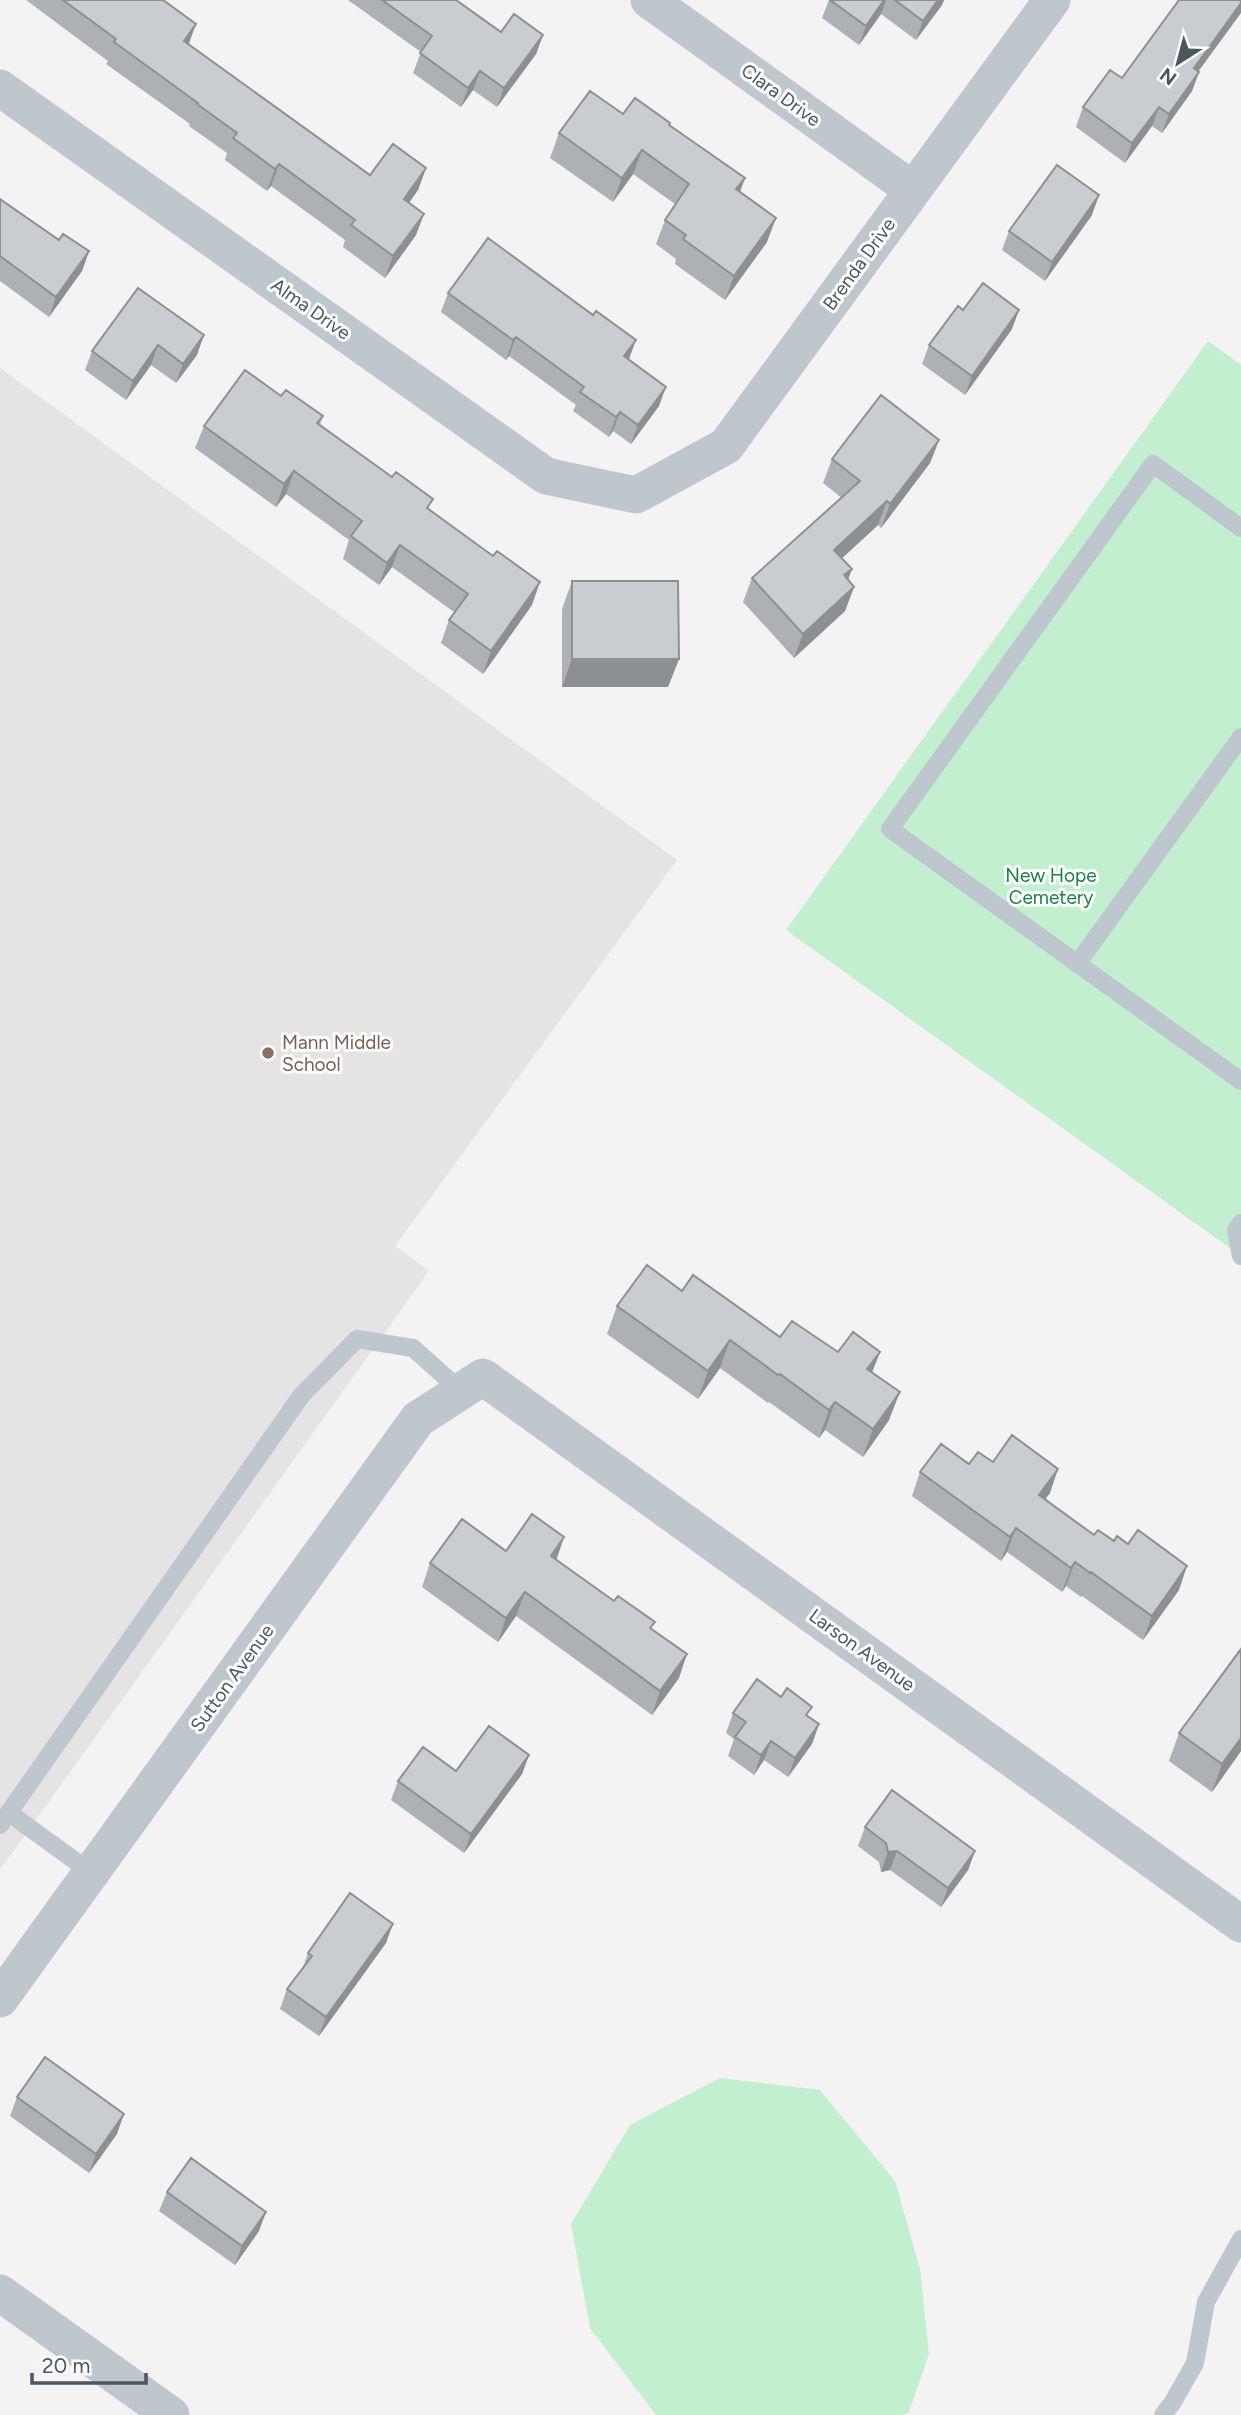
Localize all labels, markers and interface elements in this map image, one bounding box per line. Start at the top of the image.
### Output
north arrow [1143,28,1213,98]
street label: Clara Drive [737,59,825,131]
text: N [1156,63,1181,90]
street label: Brenda Drive [818,213,900,315]
street label: Alma Drive [267,273,355,345]
park label: New Hope Cemetery [1005,864,1097,909]
place label: Mann Middle School [282,1031,391,1076]
marker: Mann Middle School [260,1045,276,1061]
street label: Larson Avenue [805,1604,919,1696]
street label: Sutton Avenue [185,1620,279,1736]
scale bar [32,2342,145,2386]
text: 20 m [42,2353,90,2378]

